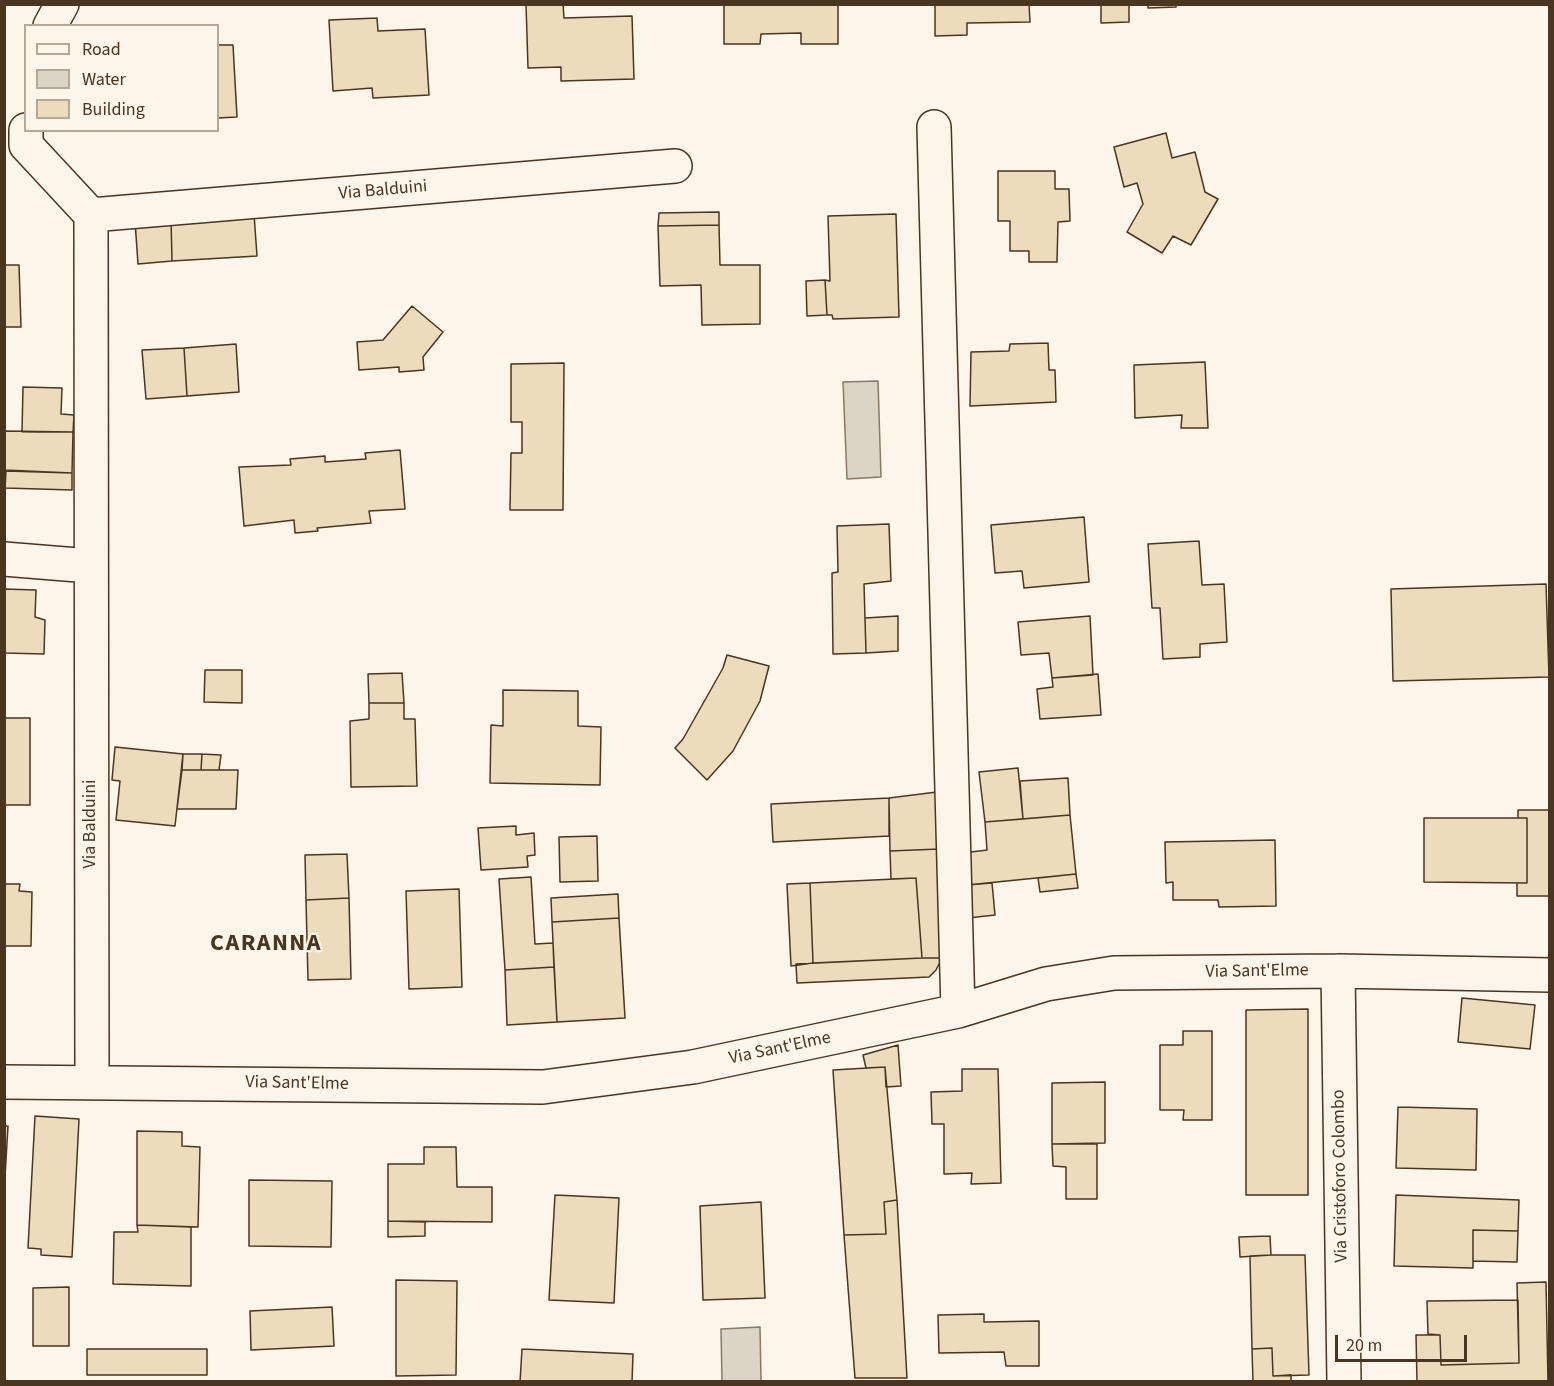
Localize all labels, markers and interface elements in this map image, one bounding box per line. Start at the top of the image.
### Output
legend [24,24,219,132]
text: Road [82,37,121,62]
text: Water [82,67,126,92]
text: Building [82,97,145,122]
street label: Via Balduini [338,176,428,206]
street label: Via Balduini [80,779,102,869]
district label: CARANNA [210,931,322,959]
street label: Via Sant'Elme [1205,960,1309,984]
street label: Via Sant'Elme [727,1028,833,1070]
street label: Via Sant'Elme [245,1072,349,1096]
street label: Via Cristoforo Colombo [1329,1089,1353,1263]
scale bar [1338,1323,1470,1361]
text: 20 m [1346,1333,1382,1358]

